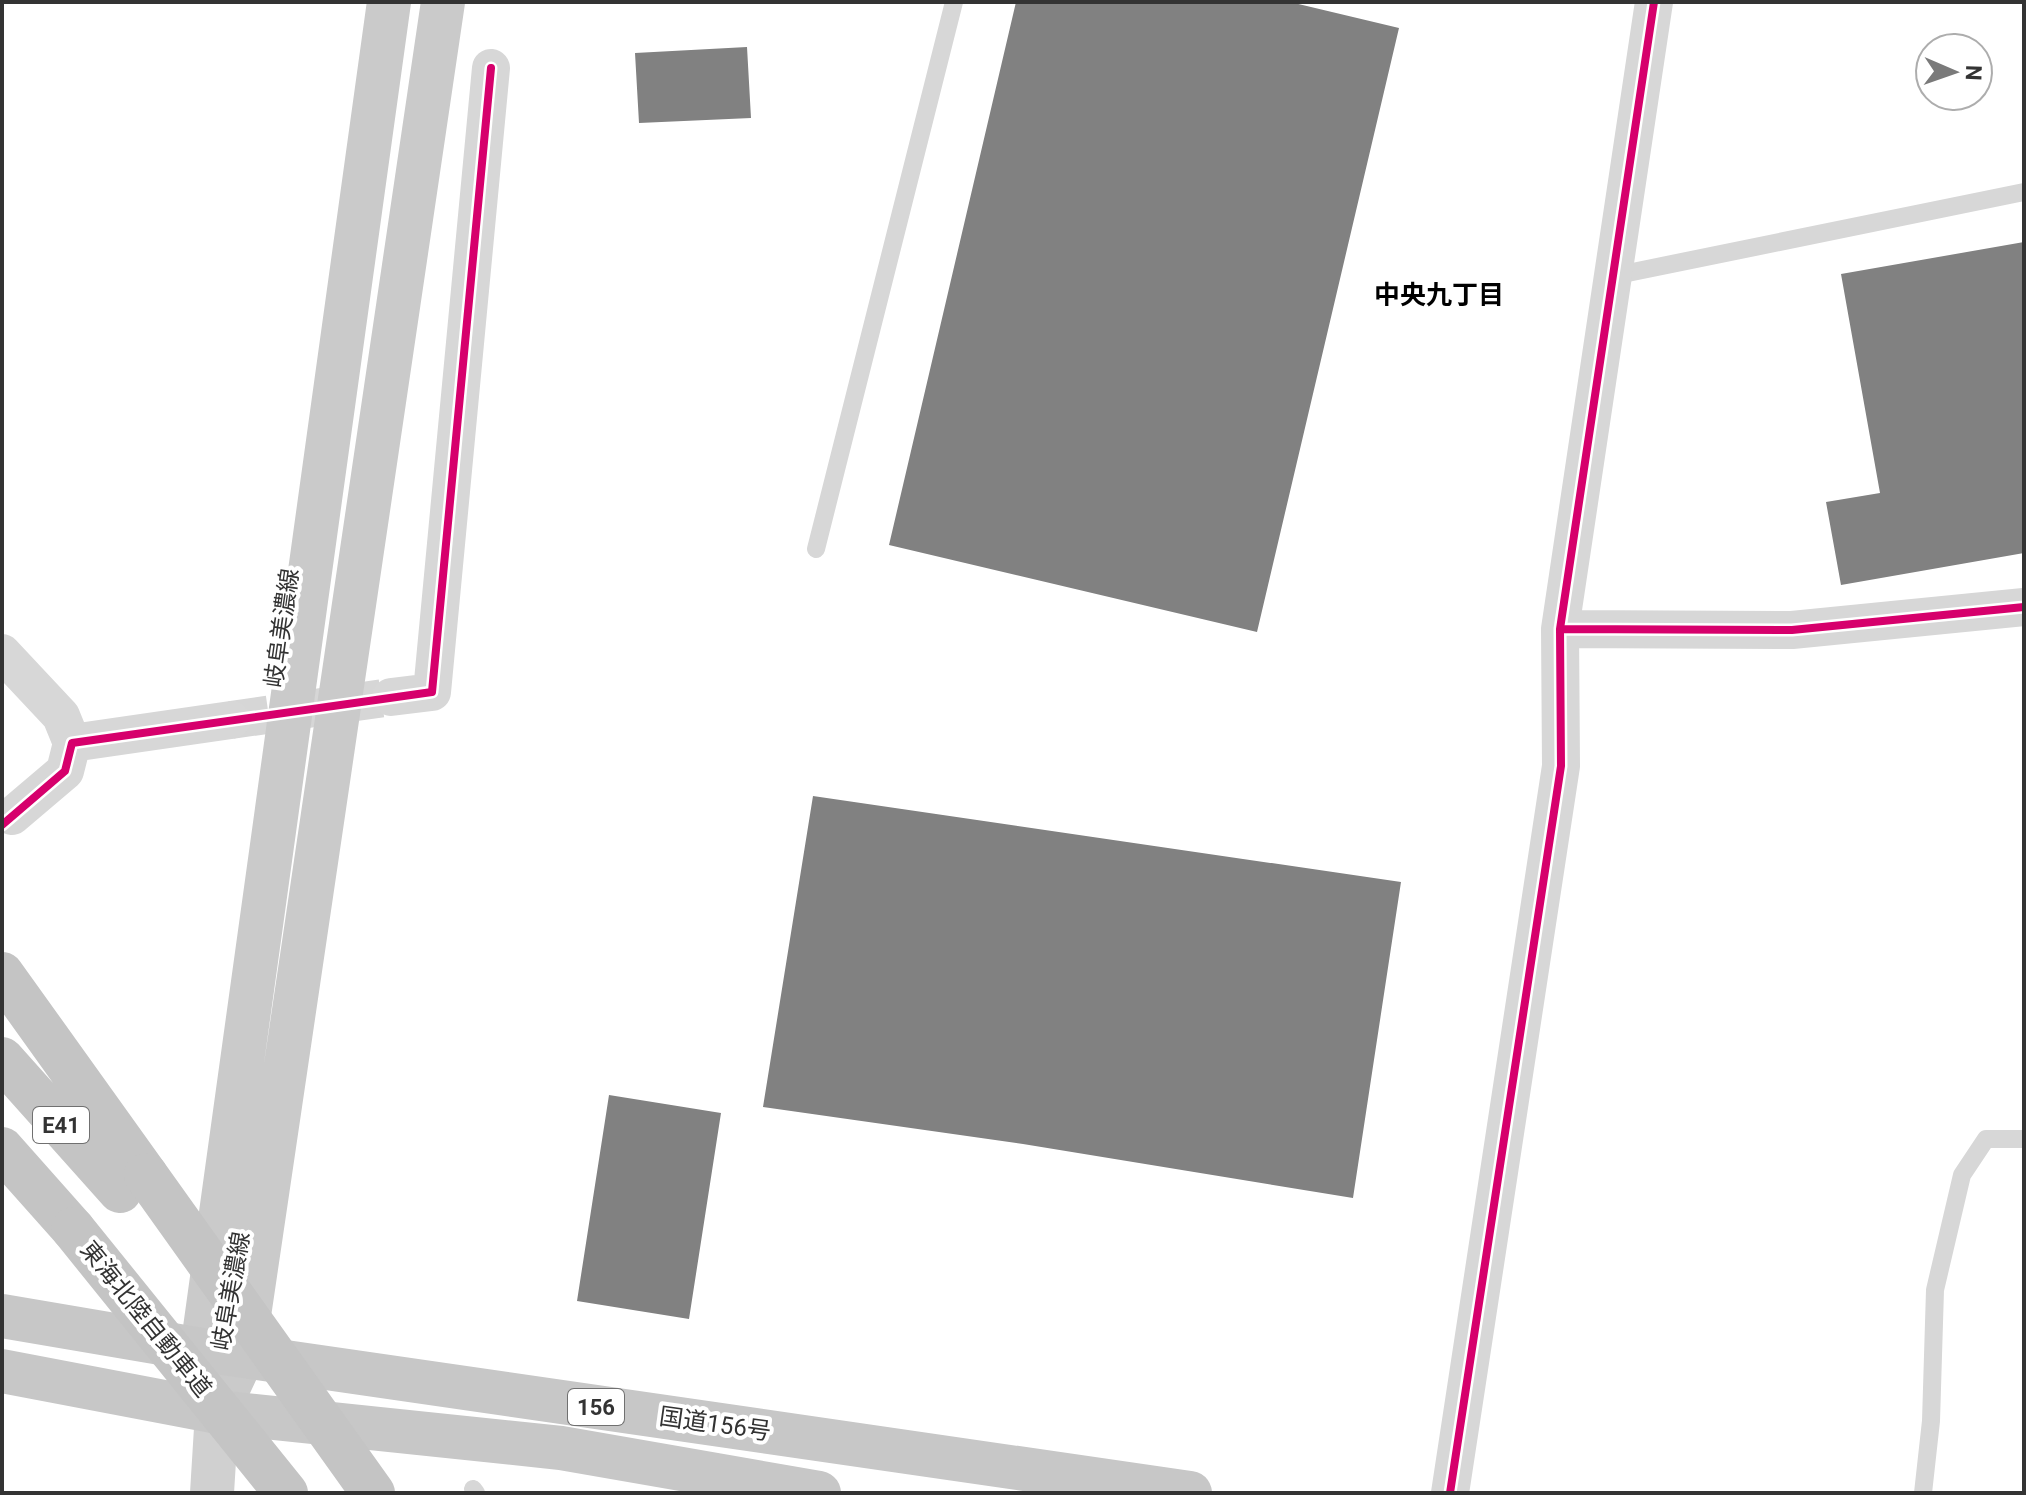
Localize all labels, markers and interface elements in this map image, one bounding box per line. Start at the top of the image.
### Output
north arrow [1914,32,1994,112]
text: N [1961,64,1986,81]
district label: 中央九丁目 [1374,280,1504,310]
street label: 岐阜美濃線 [260,567,304,689]
road number: E41 [33,1107,89,1143]
street label: 岐阜美濃線 [207,1229,255,1353]
street label: 東海北陸自動車道 [75,1236,217,1402]
road number: 156 [568,1389,624,1425]
street label: 国道156号 [657,1402,773,1446]

